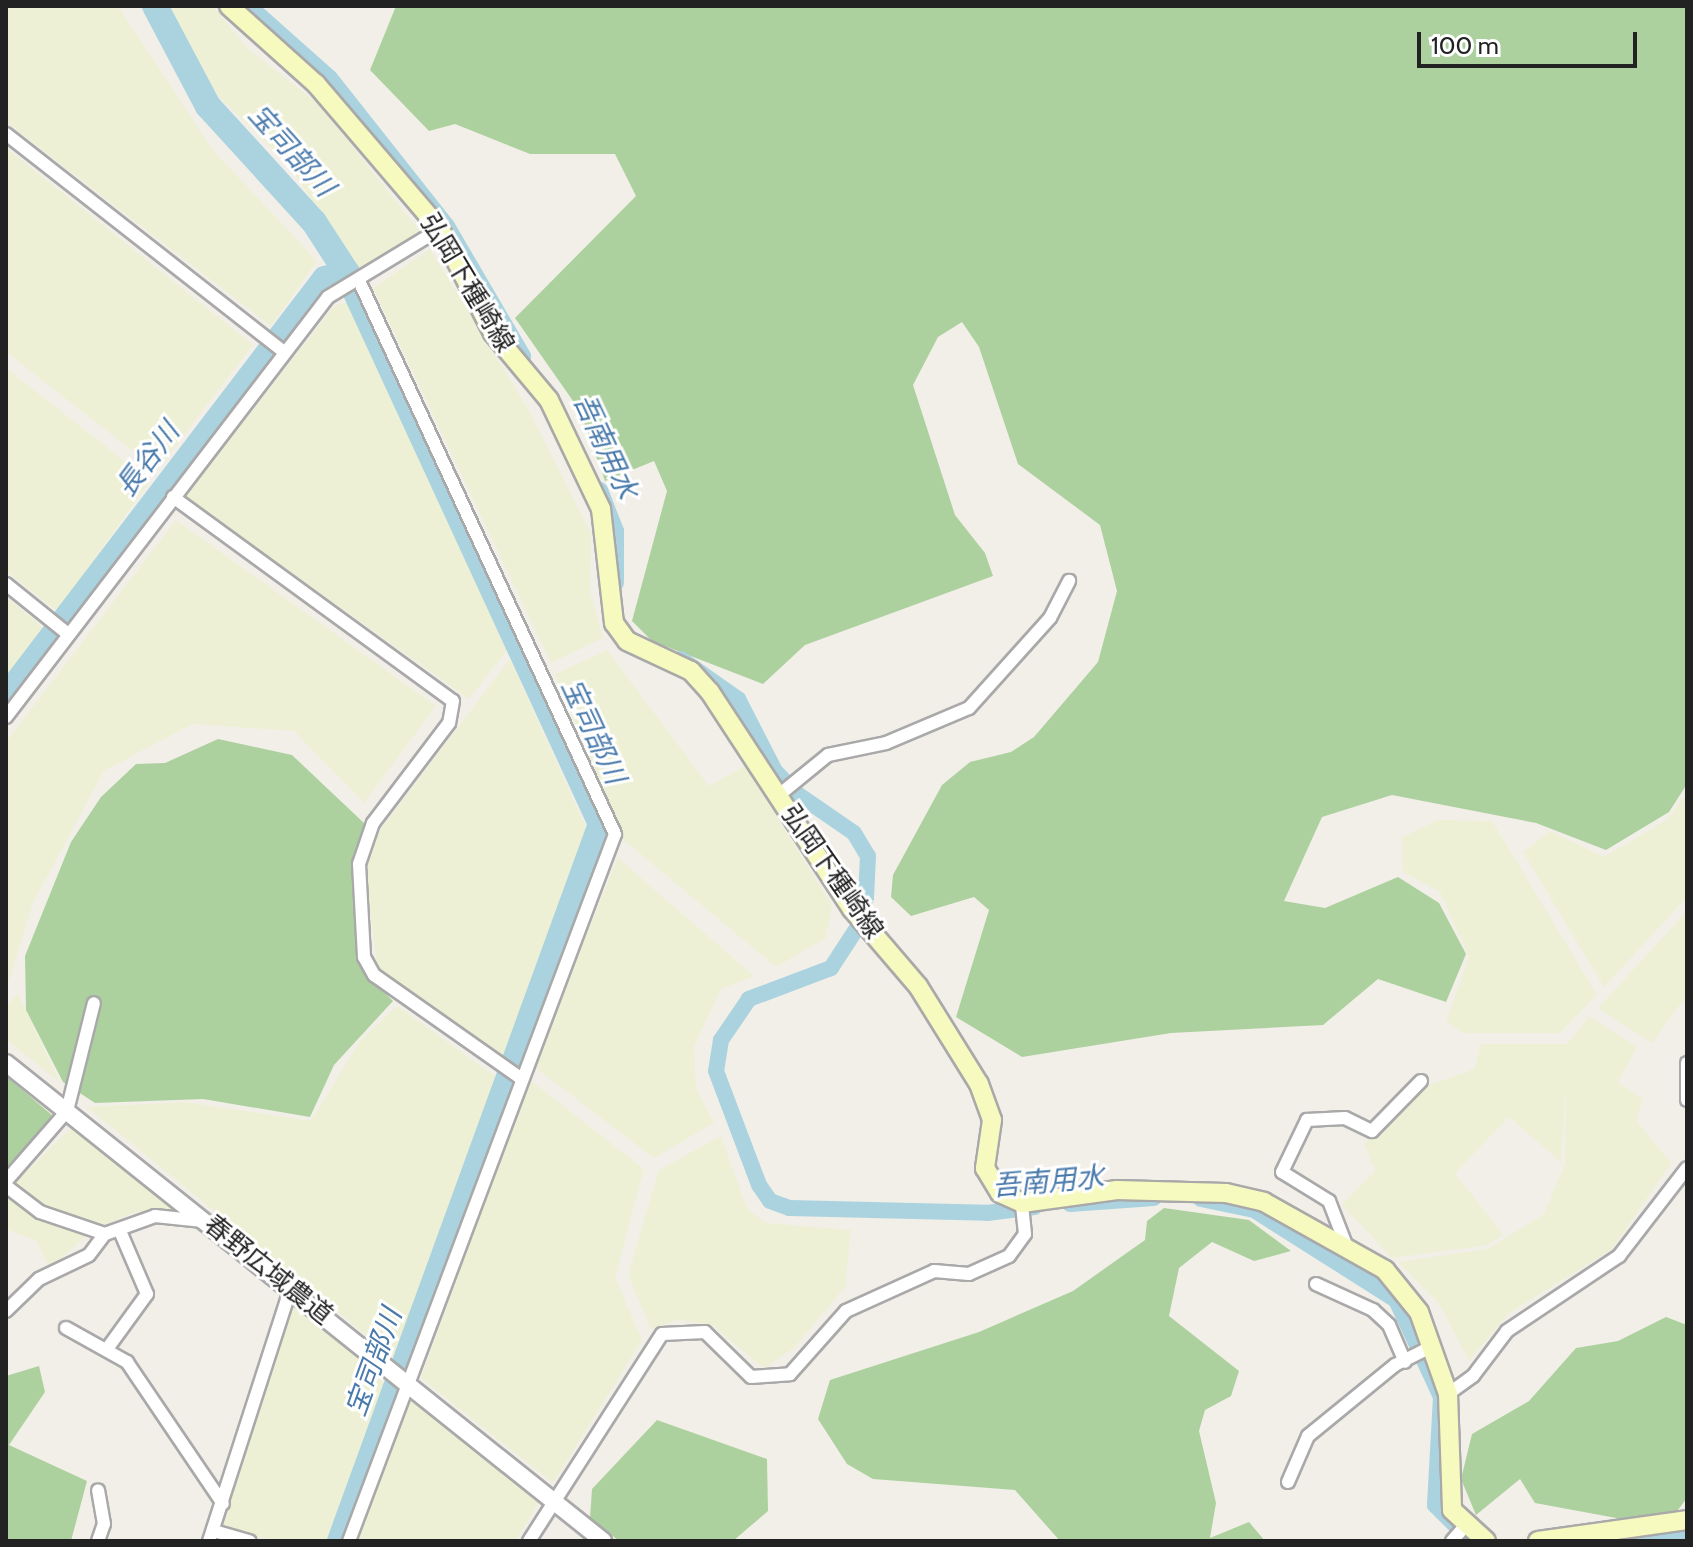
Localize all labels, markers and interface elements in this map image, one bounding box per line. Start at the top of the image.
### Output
scale bar [1421,16,1641,66]
text: 100 m [1431,31,1499,60]
water label: 宝司部川 [242,97,342,203]
street label: 弘岡下種崎線 [413,208,521,358]
water label: 吾南用水 [567,388,645,504]
water label: 長谷川 [108,415,186,503]
water label: 宝司部川 [555,673,633,789]
street label: 弘岡下種崎線 [774,799,890,945]
water label: 吾南用水 [991,1159,1105,1203]
street label: 春野広域農道 [198,1209,338,1331]
water label: 宝司部川 [338,1304,408,1420]

